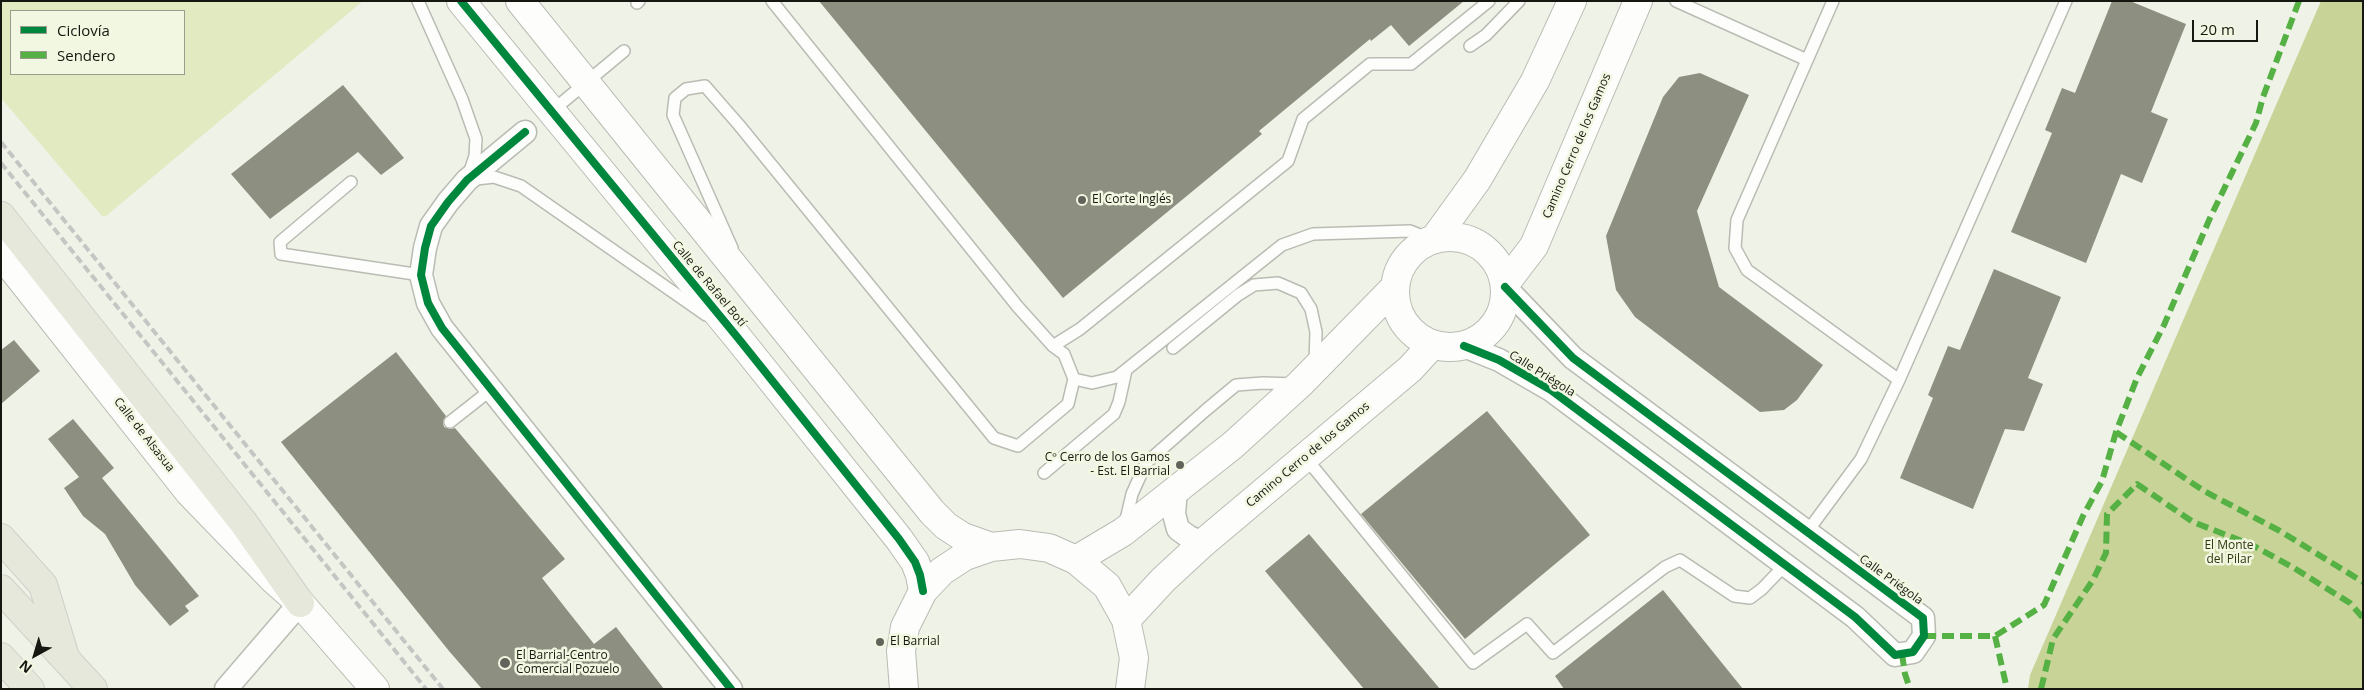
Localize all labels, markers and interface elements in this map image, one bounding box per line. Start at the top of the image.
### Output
legend [10,10,185,75]
scale bar [2194,10,2260,42]
text: 20 m [2200,19,2235,39]
text: Ciclovía [57,20,110,40]
text: Sendero [57,45,116,65]
street label: Camino Cerro de los Gamos [1540,71,1614,221]
place label: El Corte Inglés [1092,193,1171,207]
marker: El Corte Inglés [1076,194,1088,206]
street label: Calle de Rafael Botí [669,238,749,330]
street label: Calle Priégola [1506,348,1578,400]
street label: Calle de Alsasua [111,395,177,475]
street label: Camino Cerro de los Gamos [1244,399,1372,511]
place label: Cº Cerro de los Gamos - Est. El Barrial [1045,451,1170,479]
marker: Cº Cerro de los Gamos - Est. El Barrial [1174,459,1186,471]
park label: El Monte del Pilar [2204,539,2254,567]
street label: Calle Priégola [1856,552,1926,608]
north arrow [10,630,60,680]
place label: El Barrial [890,635,940,649]
marker: El Barrial [874,636,886,648]
place label: El Barrial-Centro Comercial Pozuelo [516,649,620,677]
text: N [15,656,36,678]
marker: El Barrial-Centro Comercial Pozuelo [498,656,512,670]

